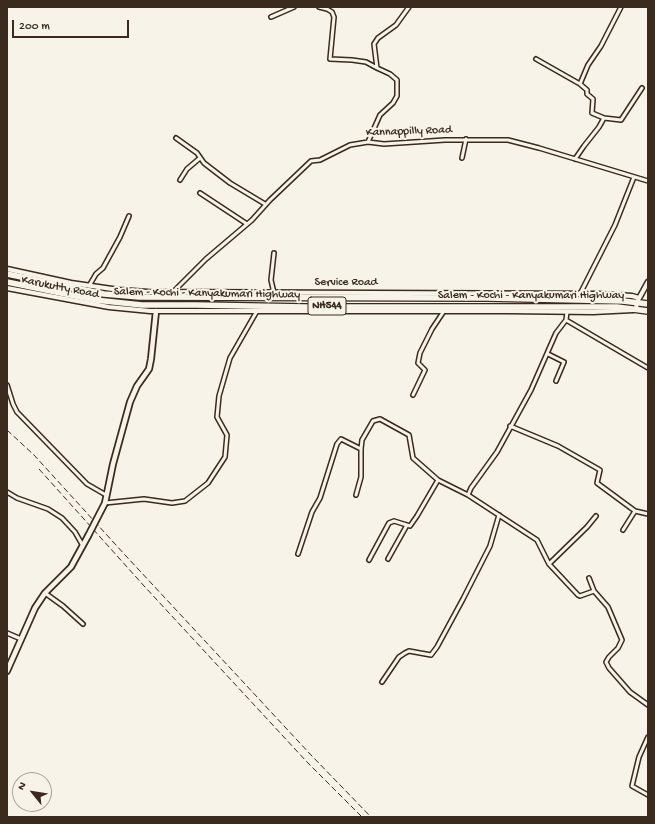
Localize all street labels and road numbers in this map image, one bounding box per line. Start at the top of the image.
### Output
street label: Kannappilly Road [366,123,452,141]
street label: Karukutty Road [20,273,100,303]
street label: Service Road [314,276,378,290]
street label: Salem - Kochi - Kanyakumari Highway [114,285,300,303]
street label: Salem - Kochi - Kanyakumari Highway [438,289,624,303]
road number: NH544 [308,297,346,315]

